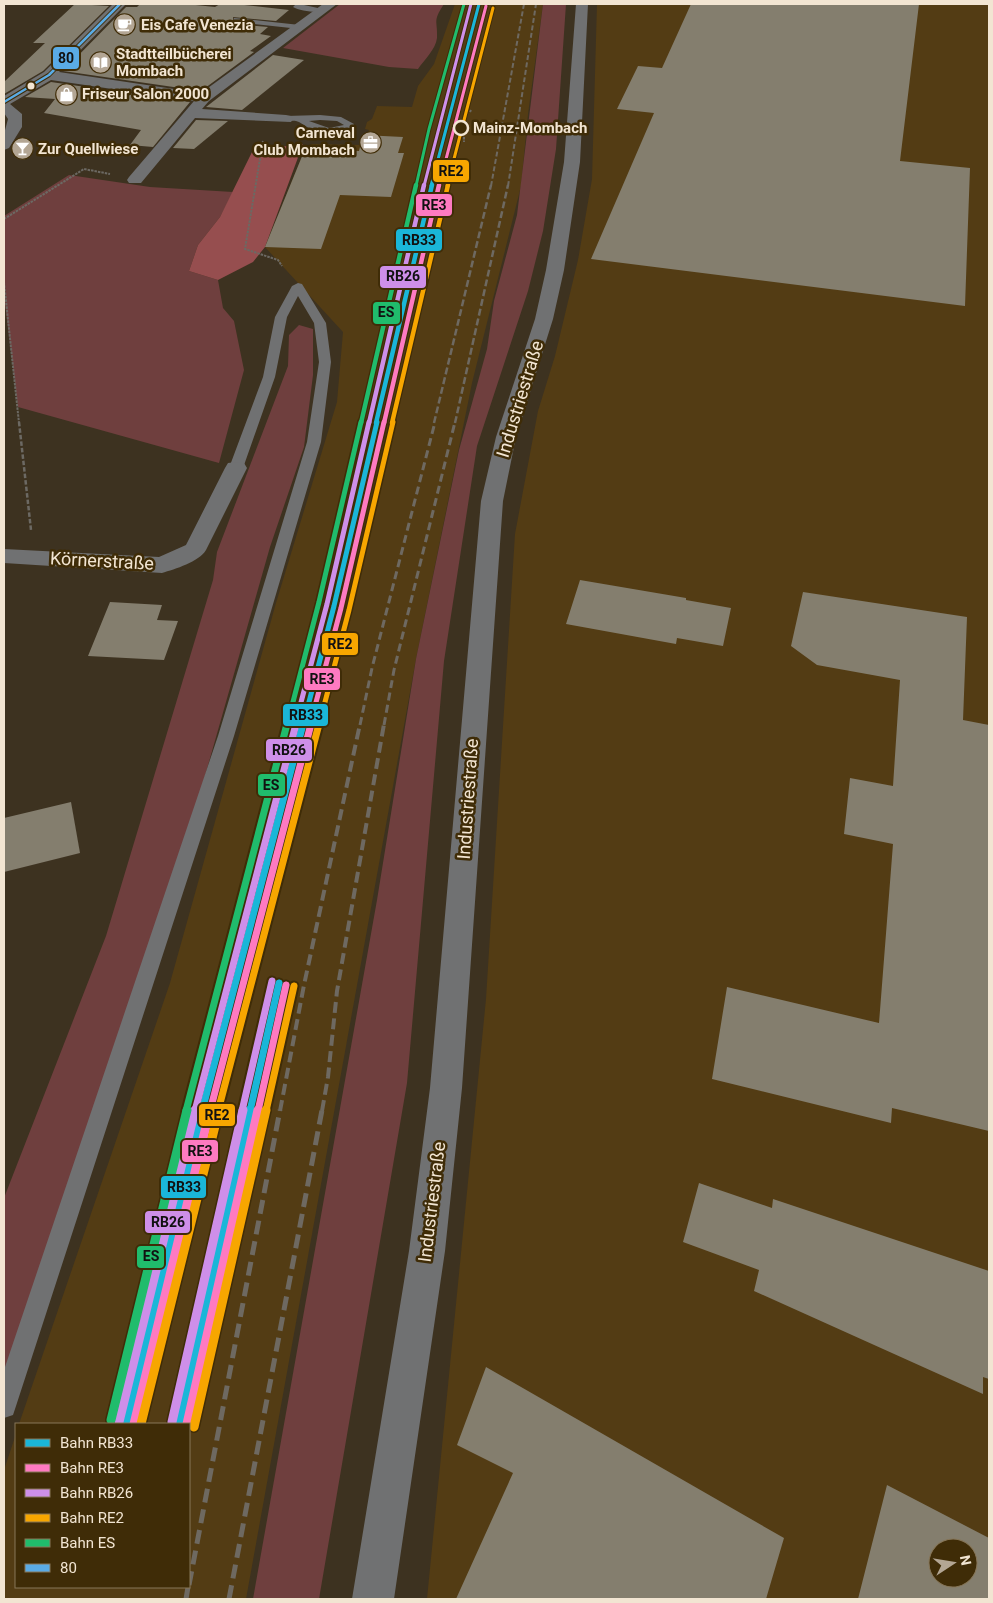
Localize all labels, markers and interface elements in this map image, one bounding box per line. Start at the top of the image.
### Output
cafe icon: Eis Cafe Venezia [113,13,137,37]
place label: Eis Cafe Venezia [141,16,253,34]
place label: Stadtteilbücherei Mombach [116,45,232,80]
line badge: 80 [52,46,80,70]
text: 80 [58,50,74,66]
library icon: Stadtteilbücherei Mombach [88,51,112,75]
unlabelled marker [26,81,36,91]
shop icon: Friseur Salon 2000 [54,82,78,106]
place label: Friseur Salon 2000 [82,85,209,103]
place label: Mainz-Mombach [473,119,587,137]
marker: Mainz-Mombach [453,120,469,136]
place label: Carneval Club Mombach [253,124,355,159]
office icon: Carneval Club Mombach [359,130,383,154]
bar icon: Zur Quellwiese [10,137,34,161]
place label: Zur Quellwiese [38,140,138,158]
line badge: RE2 [432,159,470,183]
text: RE2 [439,163,463,179]
line badge: RE3 [415,193,453,217]
text: RE3 [422,197,446,213]
line badge: RB33 [395,228,443,252]
text: RB33 [402,232,436,248]
line badge: RB26 [379,265,427,289]
text: RB26 [386,268,420,284]
line badge: ES [372,301,401,325]
text: ES [378,304,395,320]
street label: Industriestraße [492,338,547,460]
street label: Körnerstraße [50,547,154,574]
line badge: RE2 [321,632,359,656]
text: RE2 [328,636,352,652]
line badge: RE3 [303,667,341,691]
text: RE3 [310,671,334,687]
line badge: RB33 [282,703,329,727]
text: RB33 [289,707,323,723]
line badge: RB26 [265,738,313,762]
street label: Industriestraße [453,738,482,860]
text: RB26 [272,742,306,758]
line badge: ES [257,773,286,797]
text: ES [263,777,280,793]
line badge: RE2 [198,1103,236,1127]
text: RE2 [205,1107,229,1123]
line badge: RE3 [181,1139,219,1163]
street label: Industriestraße [414,1141,449,1263]
text: RE3 [188,1143,212,1159]
line badge: RB33 [160,1175,207,1199]
text: RB33 [167,1179,201,1195]
line badge: RB26 [144,1210,191,1234]
text: RB26 [151,1214,185,1230]
line badge: ES [136,1245,165,1269]
text: ES [143,1248,160,1264]
legend [15,1423,190,1588]
text: Bahn RB33 [60,1434,133,1452]
text: Bahn RE3 [60,1459,124,1477]
text: Bahn RB26 [60,1484,133,1502]
text: Bahn RE2 [60,1509,124,1527]
text: Bahn ES [60,1534,115,1552]
north arrow [928,1538,978,1588]
text: N [957,1554,975,1567]
text: 80 [60,1559,77,1577]

